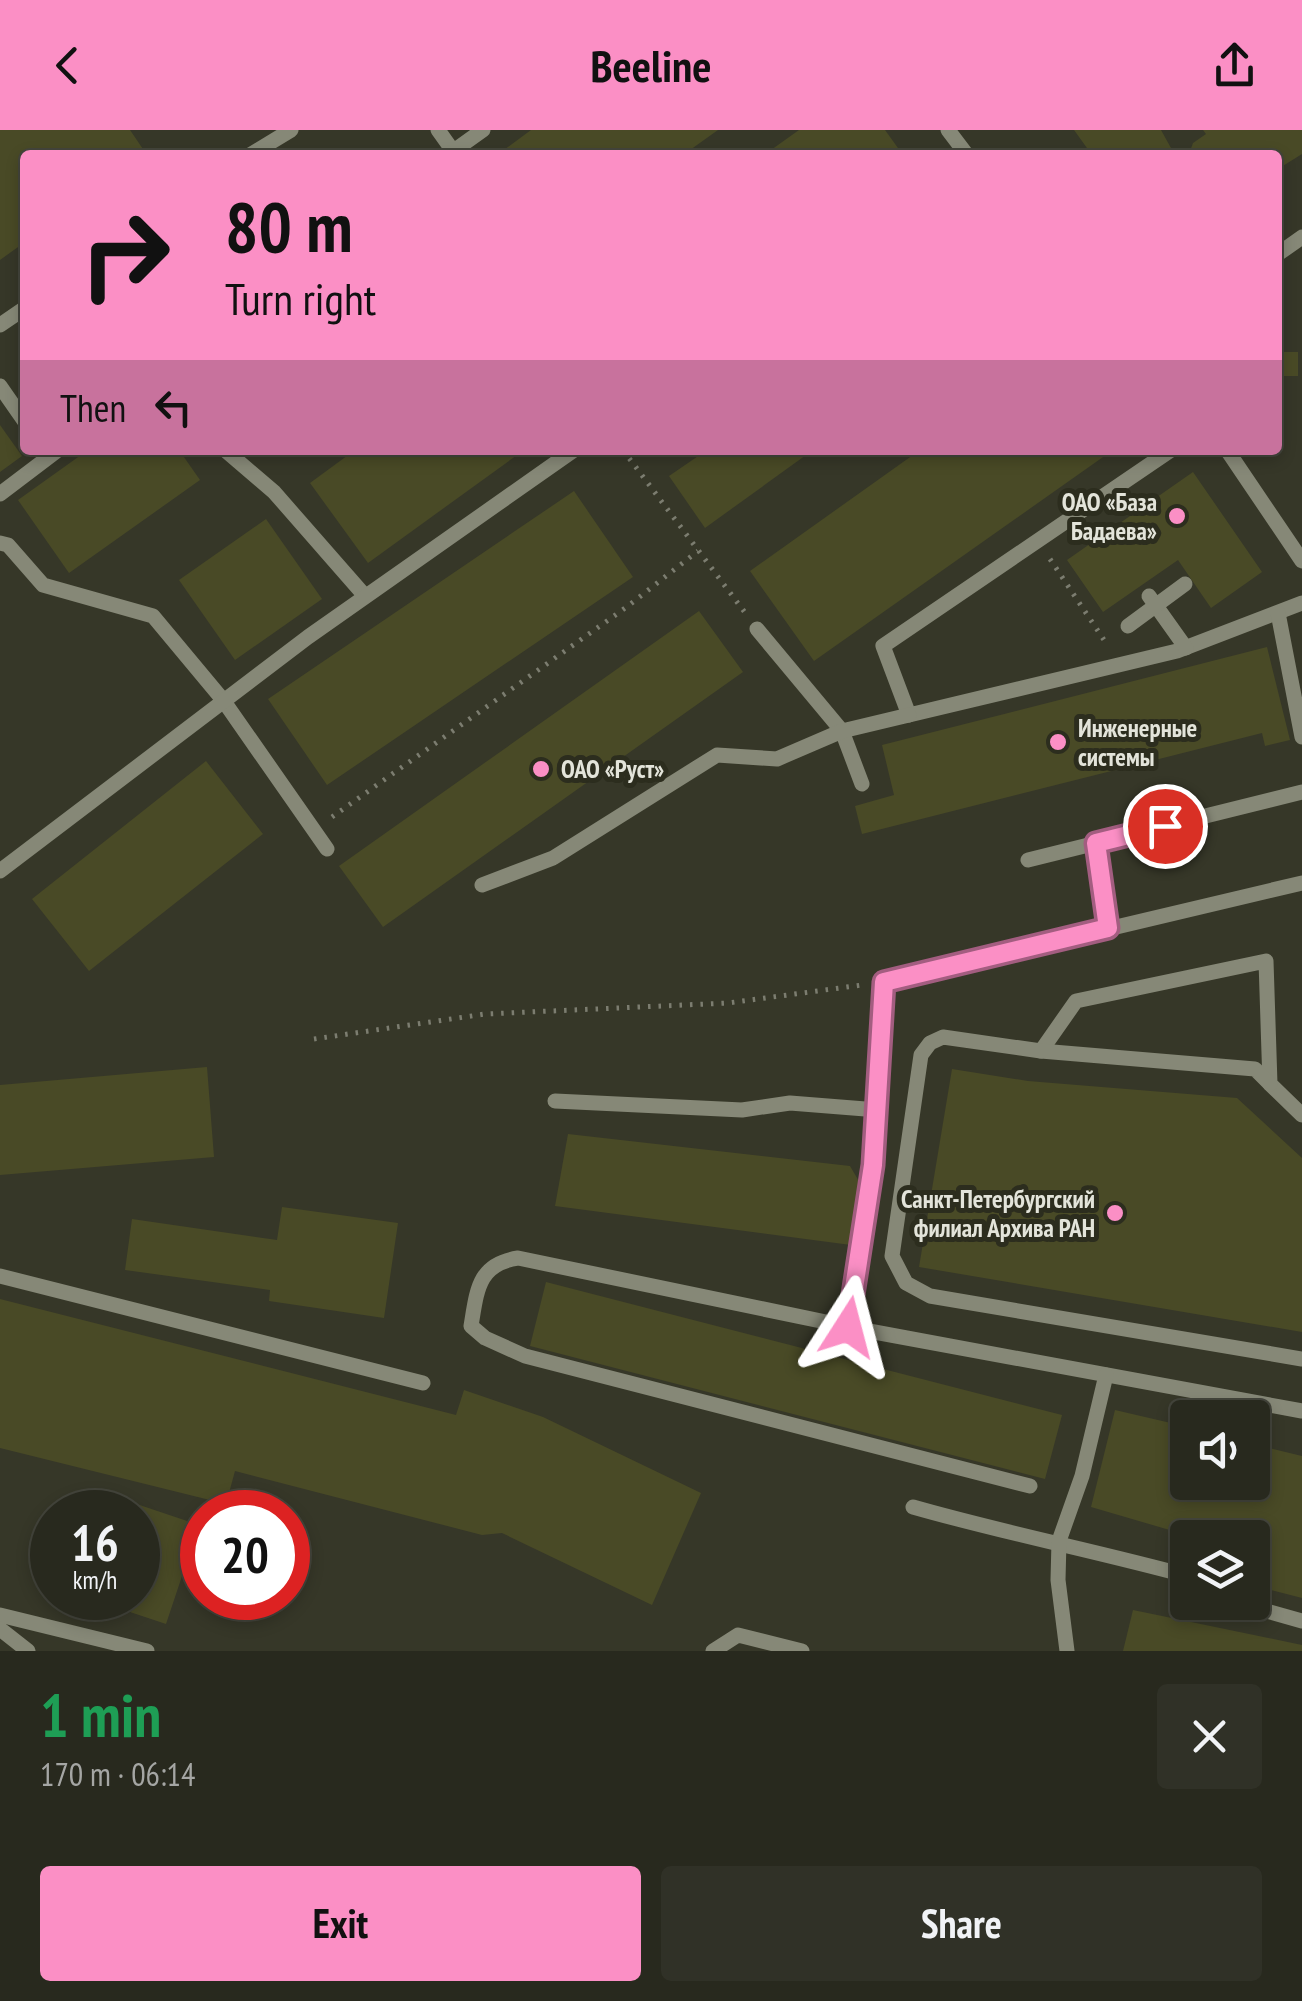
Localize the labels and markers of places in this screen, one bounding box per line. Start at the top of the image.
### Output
place label: ОАО «База Бадаева» [1062,486,1157,547]
marker: ОАО «База Бадаева» [1166,505,1188,527]
place label: Инженерные системы [1078,712,1197,773]
marker: Инженерные системы [1047,731,1069,753]
place label: ОАО «Руст» [561,753,664,785]
marker: ОАО «Руст» [530,758,552,780]
pin [1123,784,1208,869]
place label: Санкт-Петербургский филиал Архива РАН [901,1183,1095,1244]
marker: Санкт-Петербургский филиал Архива РАН [1104,1202,1126,1224]

